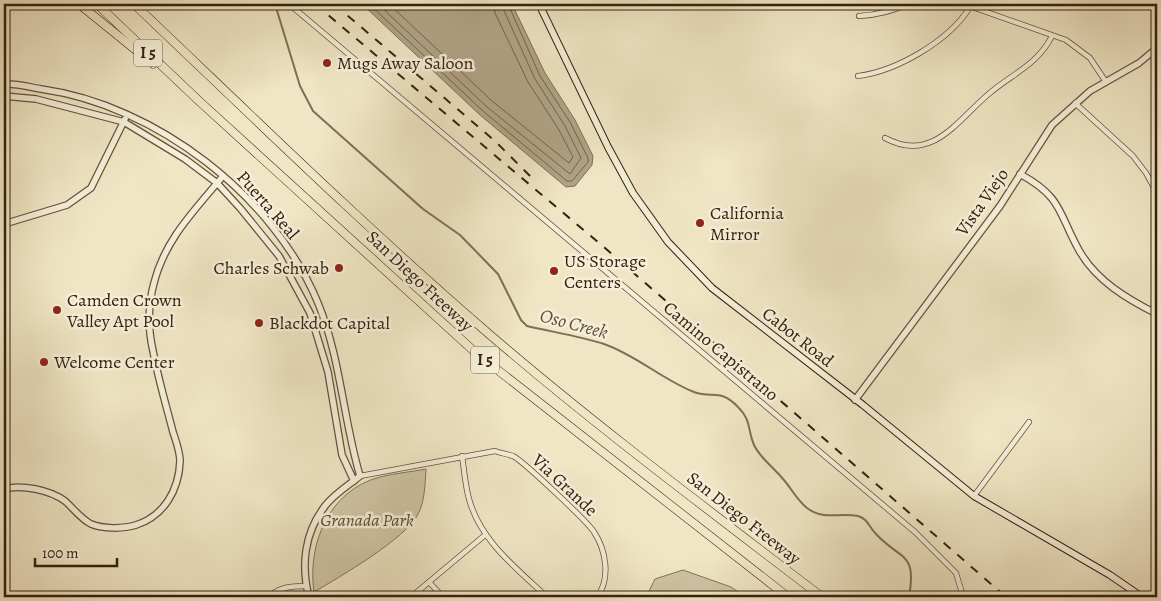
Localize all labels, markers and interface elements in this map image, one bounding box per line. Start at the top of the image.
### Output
road number: I 5 [134,40,162,66]
place label: Mugs Away Saloon [337,51,474,75]
marker: Mugs Away Saloon [321,57,333,69]
street label: Vista Viejo [949,163,1014,241]
street label: Puerta Real [231,166,305,245]
place label: California Mirror [710,201,785,246]
marker: California Mirror [694,217,706,229]
street label: San Diego Freeway [361,225,479,338]
place label: US Storage Centers [564,249,646,294]
place label: Charles Schwab [214,256,329,280]
marker: Charles Schwab [333,262,345,274]
marker: US Storage Centers [548,265,560,277]
place label: Camden Crown Valley Apt Pool [66,288,182,333]
street label: Camino Capistrano [658,296,784,406]
street label: Cabot Road [757,301,839,373]
water label: Oso Creek [537,302,611,346]
marker: Camden Crown Valley Apt Pool [51,304,63,316]
place label: Blackdot Capital [269,311,390,335]
marker: Blackdot Capital [253,317,265,329]
road number: I 5 [471,346,499,374]
place label: Welcome Center [53,350,175,374]
marker: Welcome Center [38,356,50,368]
street label: Via Grande [526,448,603,522]
street label: San Diego Freeway [682,466,807,571]
park label: Granada Park [320,508,414,532]
scale bar [35,536,118,568]
text: 100 m [42,543,79,563]

